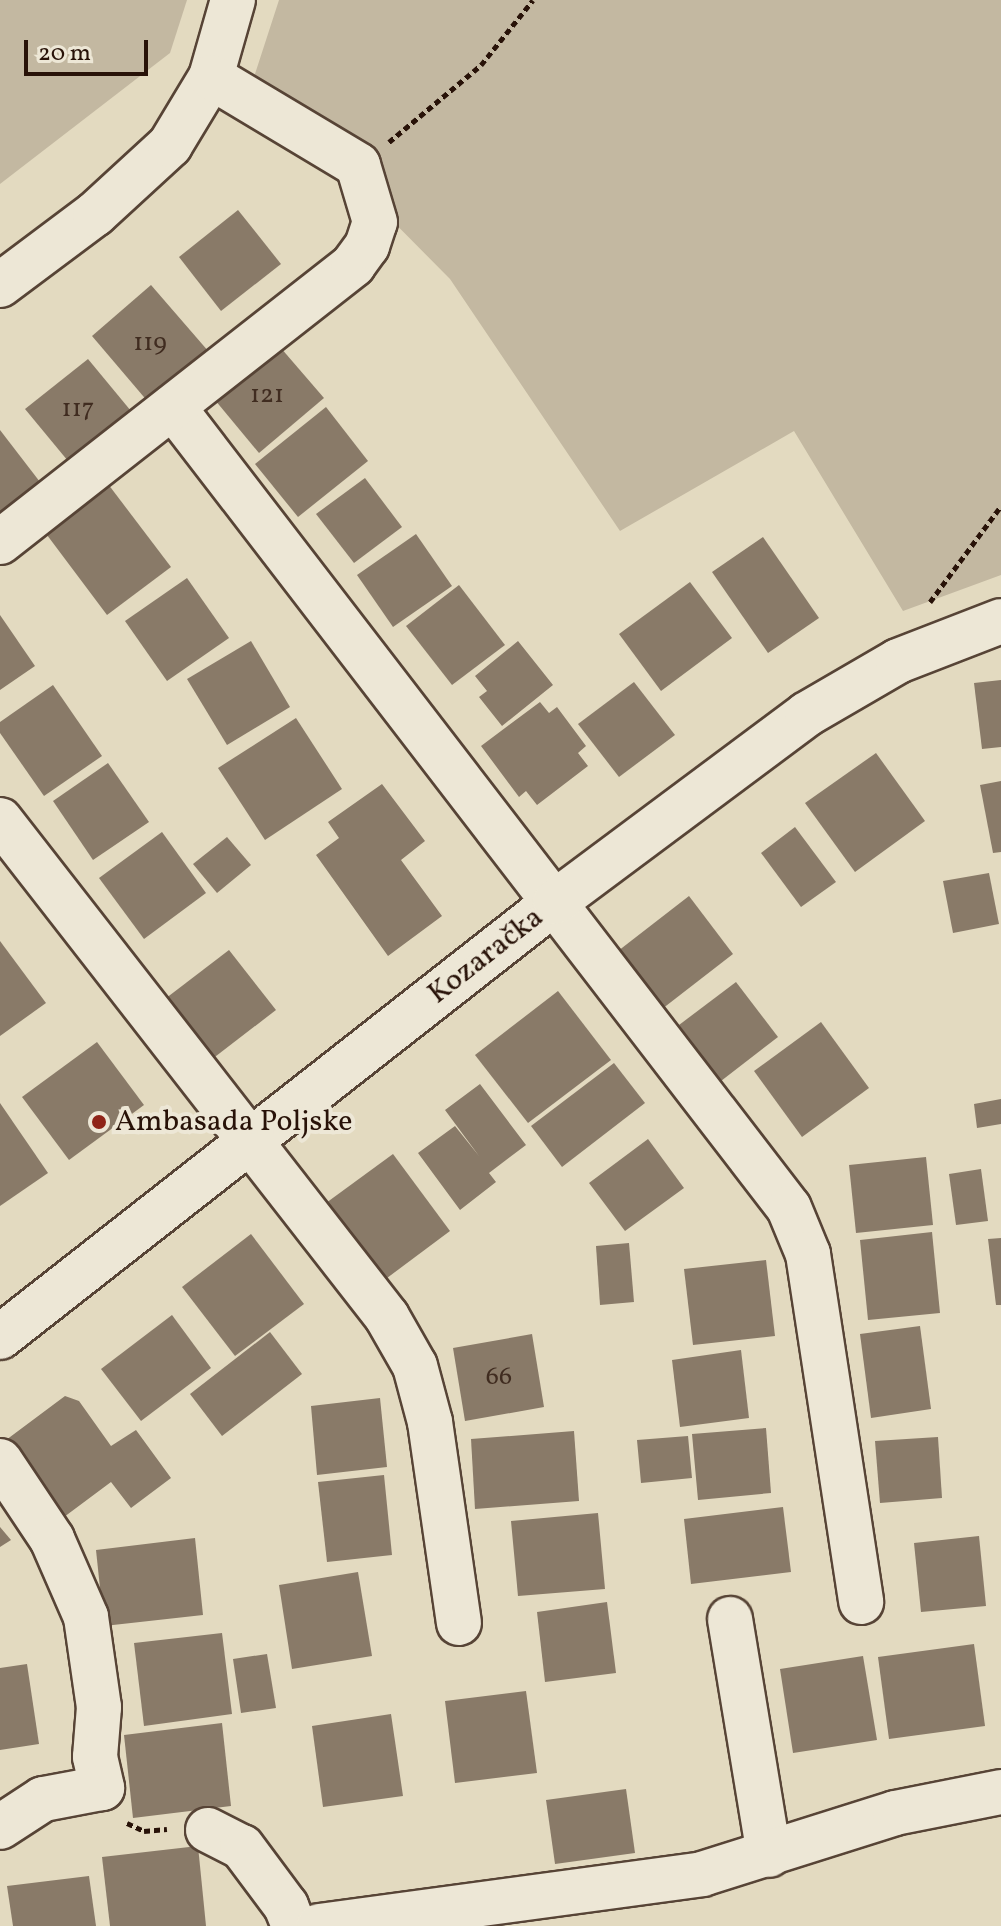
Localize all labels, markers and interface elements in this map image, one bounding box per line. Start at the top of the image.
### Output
scale bar [28,24,152,74]
text: 20 m [38,37,91,71]
house number: 119 [133,328,167,360]
house number: 121 [250,380,284,412]
house number: 117 [62,394,94,426]
street label: Kozaračka [421,900,551,1012]
place label: Ambasada Poljske [115,1104,353,1140]
marker: Ambasada Poljske [90,1113,108,1131]
house number: 66 [486,1362,512,1394]

